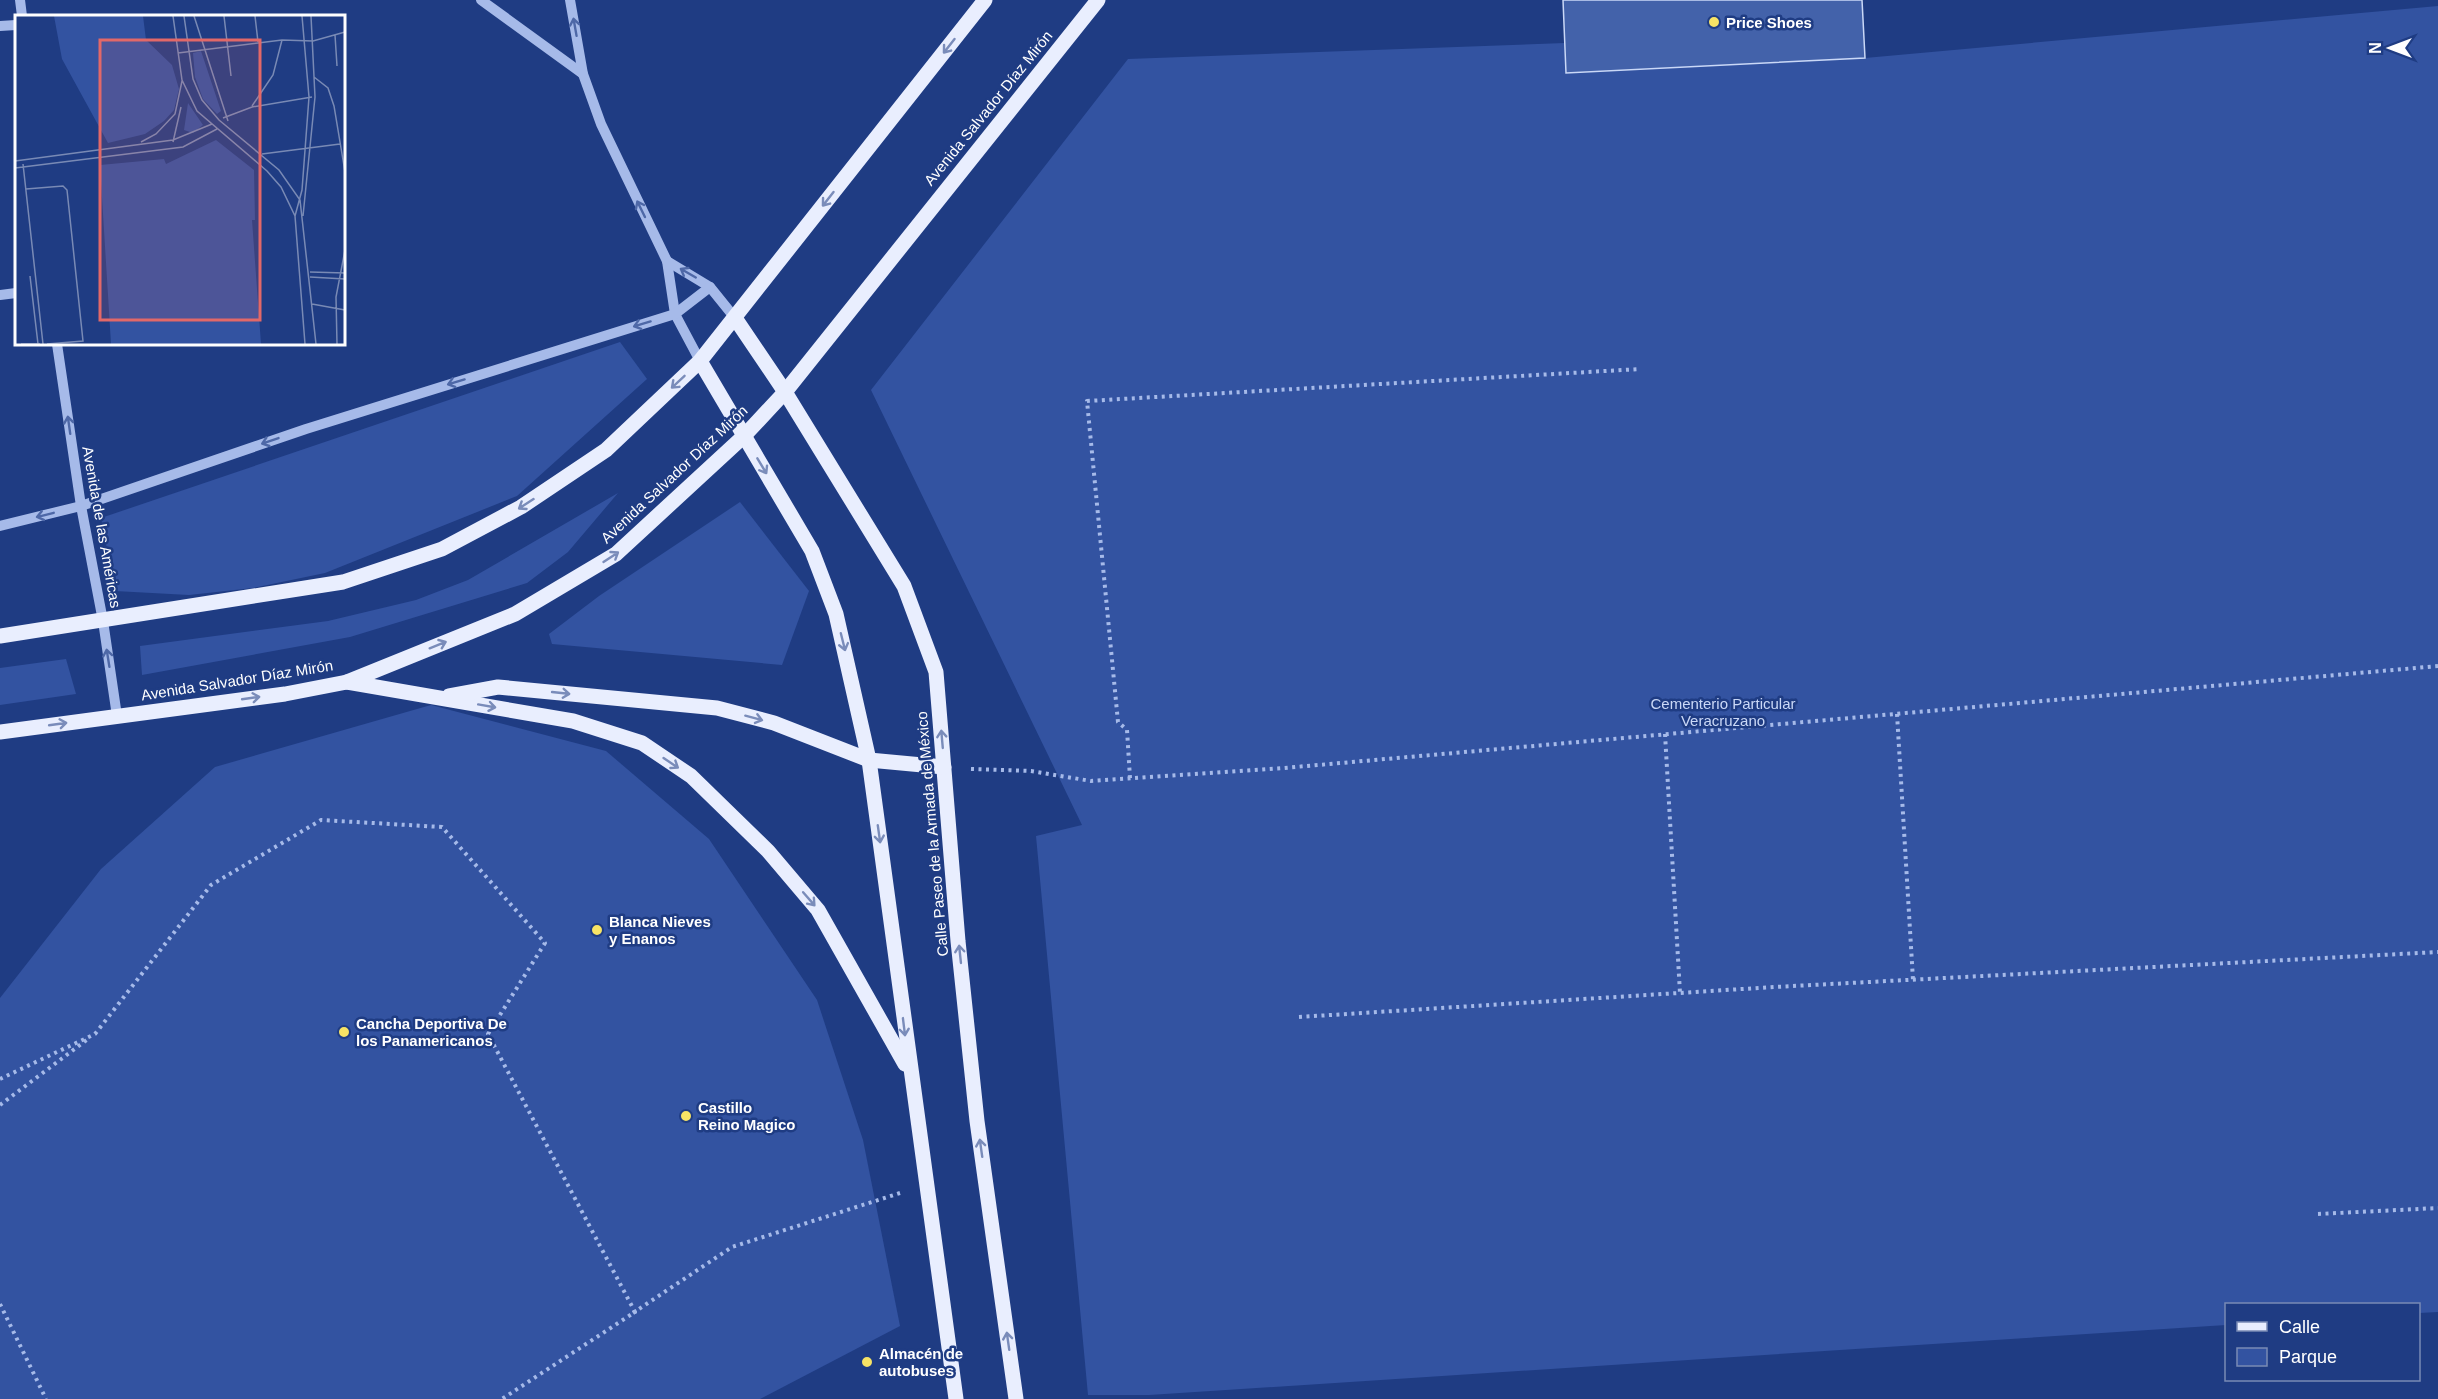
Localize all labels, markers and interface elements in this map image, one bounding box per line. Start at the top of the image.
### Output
place label: Price Shoes [1726,14,1812,31]
inset map [15,15,345,345]
marker: Price Shoes [1707,15,1721,29]
one-way arrow [569,17,580,37]
north arrow [2360,18,2420,78]
street label: Avenida Salvador Díaz Mirón [920,27,1056,189]
one-way arrow [942,38,955,54]
text: N [2367,42,2384,54]
one-way arrow [822,191,835,207]
one-way arrow [635,200,647,218]
one-way arrow [679,267,696,279]
one-way arrow [633,319,652,330]
one-way arrow [671,375,686,389]
one-way arrow [447,377,466,388]
street label: Avenida Salvador Díaz Mirón [597,402,751,546]
one-way arrow [63,415,74,435]
one-way arrow [261,437,280,448]
street label: Avenida de las Américas [79,445,125,609]
one-way arrow [756,457,768,474]
one-way arrow [518,498,535,510]
one-way arrow [35,509,54,521]
one-way arrow [602,550,619,562]
one-way arrow [838,632,849,651]
one-way arrow [428,639,446,650]
one-way arrow [103,649,114,669]
street label: Avenida Salvador Díaz Mirón [140,656,334,704]
one-way arrow [550,688,570,699]
one-way arrow [241,693,261,704]
park label: Cementerio Particular Veracruzano [1650,695,1796,729]
one-way arrow [477,701,496,712]
street label: Calle Paseo de la Armada de México [913,711,951,957]
one-way arrow [744,713,763,724]
one-way arrow [48,719,67,730]
one-way arrow [936,729,947,749]
one-way arrow [663,756,680,769]
one-way arrow [873,823,884,843]
one-way arrow [803,891,816,907]
place label: Blanca Nieves y Enanos [609,913,711,947]
marker: Blanca Nieves y Enanos [590,923,604,937]
one-way arrow [954,945,965,965]
place label: Cancha Deportiva De los Panamericanos [356,1015,507,1049]
one-way arrow [899,1017,910,1036]
marker: Cancha Deportiva De los Panamericanos [337,1025,351,1039]
place label: Castillo Reino Magico [698,1099,796,1133]
marker: Castillo Reino Magico [679,1109,693,1123]
one-way arrow [975,1139,986,1158]
legend [2225,1303,2420,1381]
text: Calle [2279,1317,2320,1337]
one-way arrow [1002,1332,1013,1351]
place label: Almacén de autobuses [879,1345,963,1379]
text: Parque [2279,1347,2337,1367]
marker: Almacén de autobuses [860,1355,874,1369]

